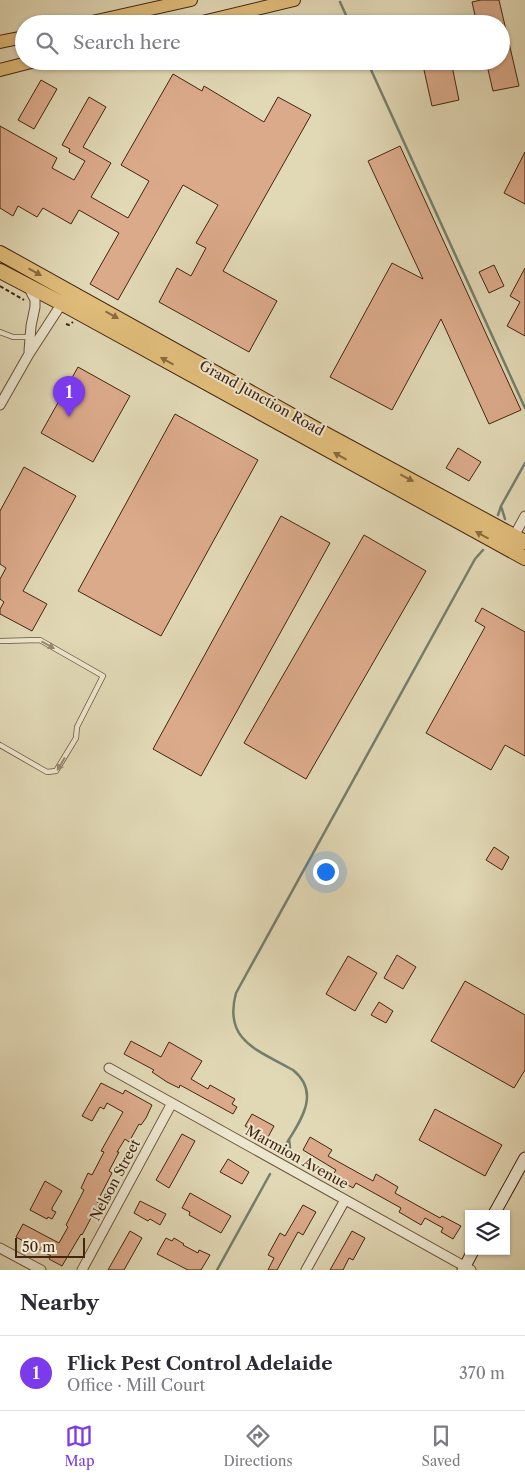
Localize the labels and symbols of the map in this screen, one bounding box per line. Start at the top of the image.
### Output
one-way arrow [27,268,42,276]
one-way arrow [104,311,119,319]
street label: Grand Junction Road [196,356,328,440]
one-way arrow [160,357,174,365]
pin: 1 [53,376,85,417]
one-way arrow [333,452,348,460]
one-way arrow [400,474,414,482]
one-way arrow [475,531,490,539]
one-way arrow [41,640,54,649]
one-way arrow [56,757,65,770]
your location [313,859,339,885]
street label: Marmion Avenue [242,1121,352,1193]
street label: Nelson Street [86,1136,144,1224]
scale bar [15,1235,85,1258]

